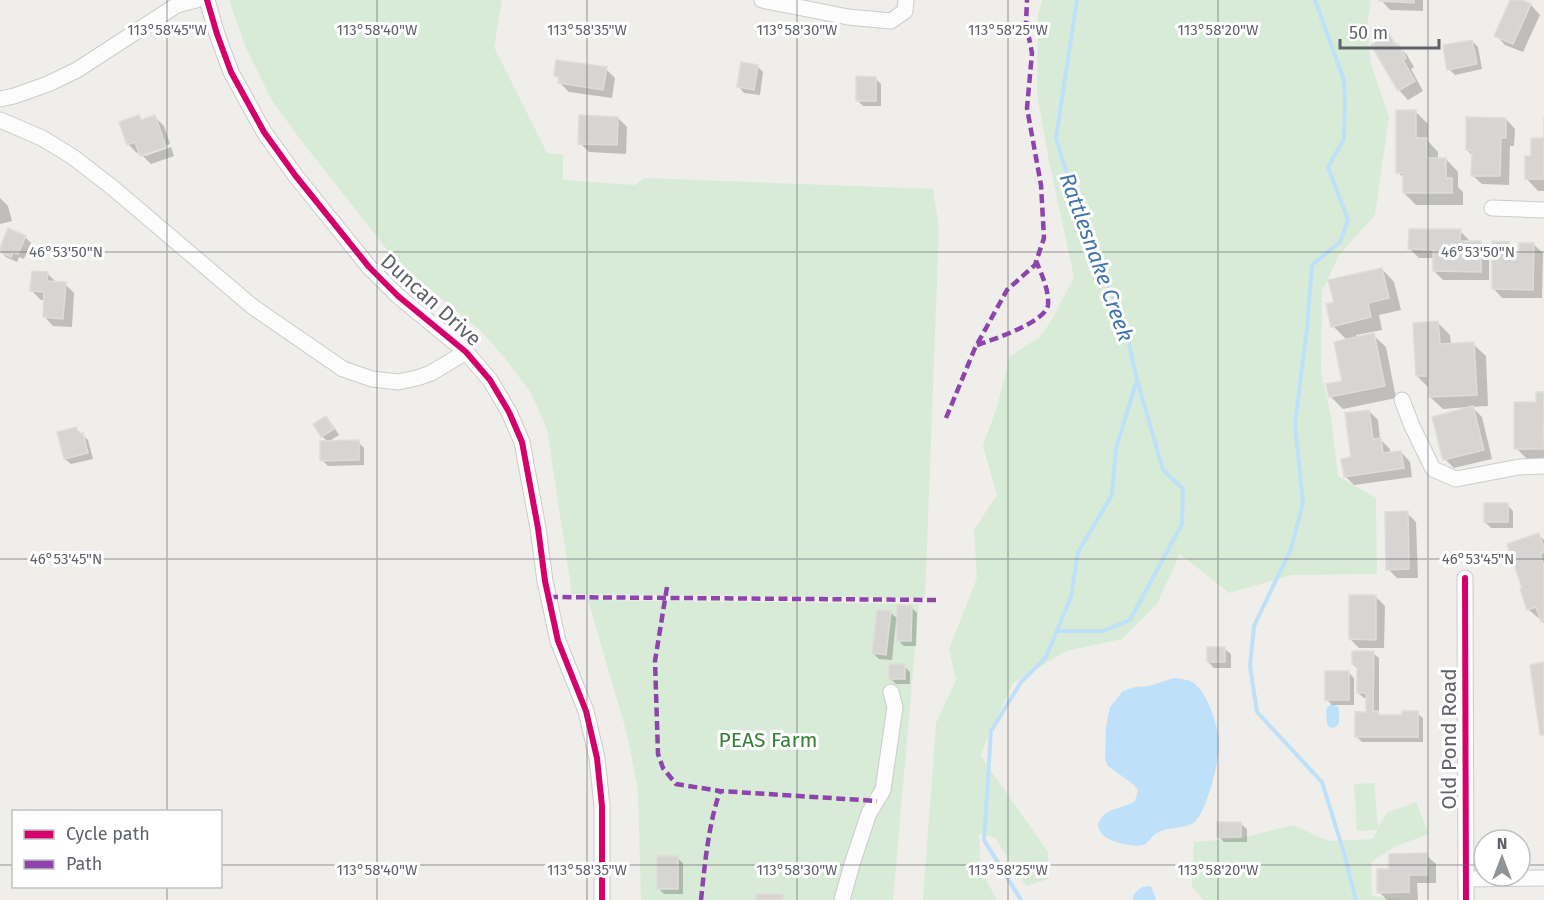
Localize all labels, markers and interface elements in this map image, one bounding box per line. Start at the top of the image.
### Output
scale bar [1340,12,1439,50]
text: 113°58'45"W [127,21,207,39]
text: 113°58'40"W [337,21,418,39]
text: 113°58'35"W [547,21,628,39]
text: 113°58'30"W [756,21,838,39]
text: 113°58'25"W [968,21,1049,39]
text: 113°58'20"W [1178,21,1259,39]
text: 50 m [1349,22,1388,44]
water label: Rattlesnake Creek [1054,169,1140,345]
text: 46°53'50"N [29,243,103,261]
text: 46°53'50"N [1441,243,1515,261]
street label: Duncan Drive [375,248,487,352]
text: 46°53'45"N [30,550,102,568]
text: 46°53'45"N [1442,550,1514,568]
street label: Old Pond Road [1436,668,1462,810]
park label: PEAS Farm [718,727,818,753]
legend [12,810,222,888]
text: Cycle path [66,823,150,845]
north arrow [1472,828,1532,888]
text: N [1497,834,1507,853]
text: Path [66,853,102,875]
text: 113°58'40"W [337,861,418,879]
text: 113°58'35"W [547,861,628,879]
text: 113°58'30"W [756,861,838,879]
text: 113°58'25"W [968,861,1049,879]
text: 113°58'20"W [1178,861,1259,879]

